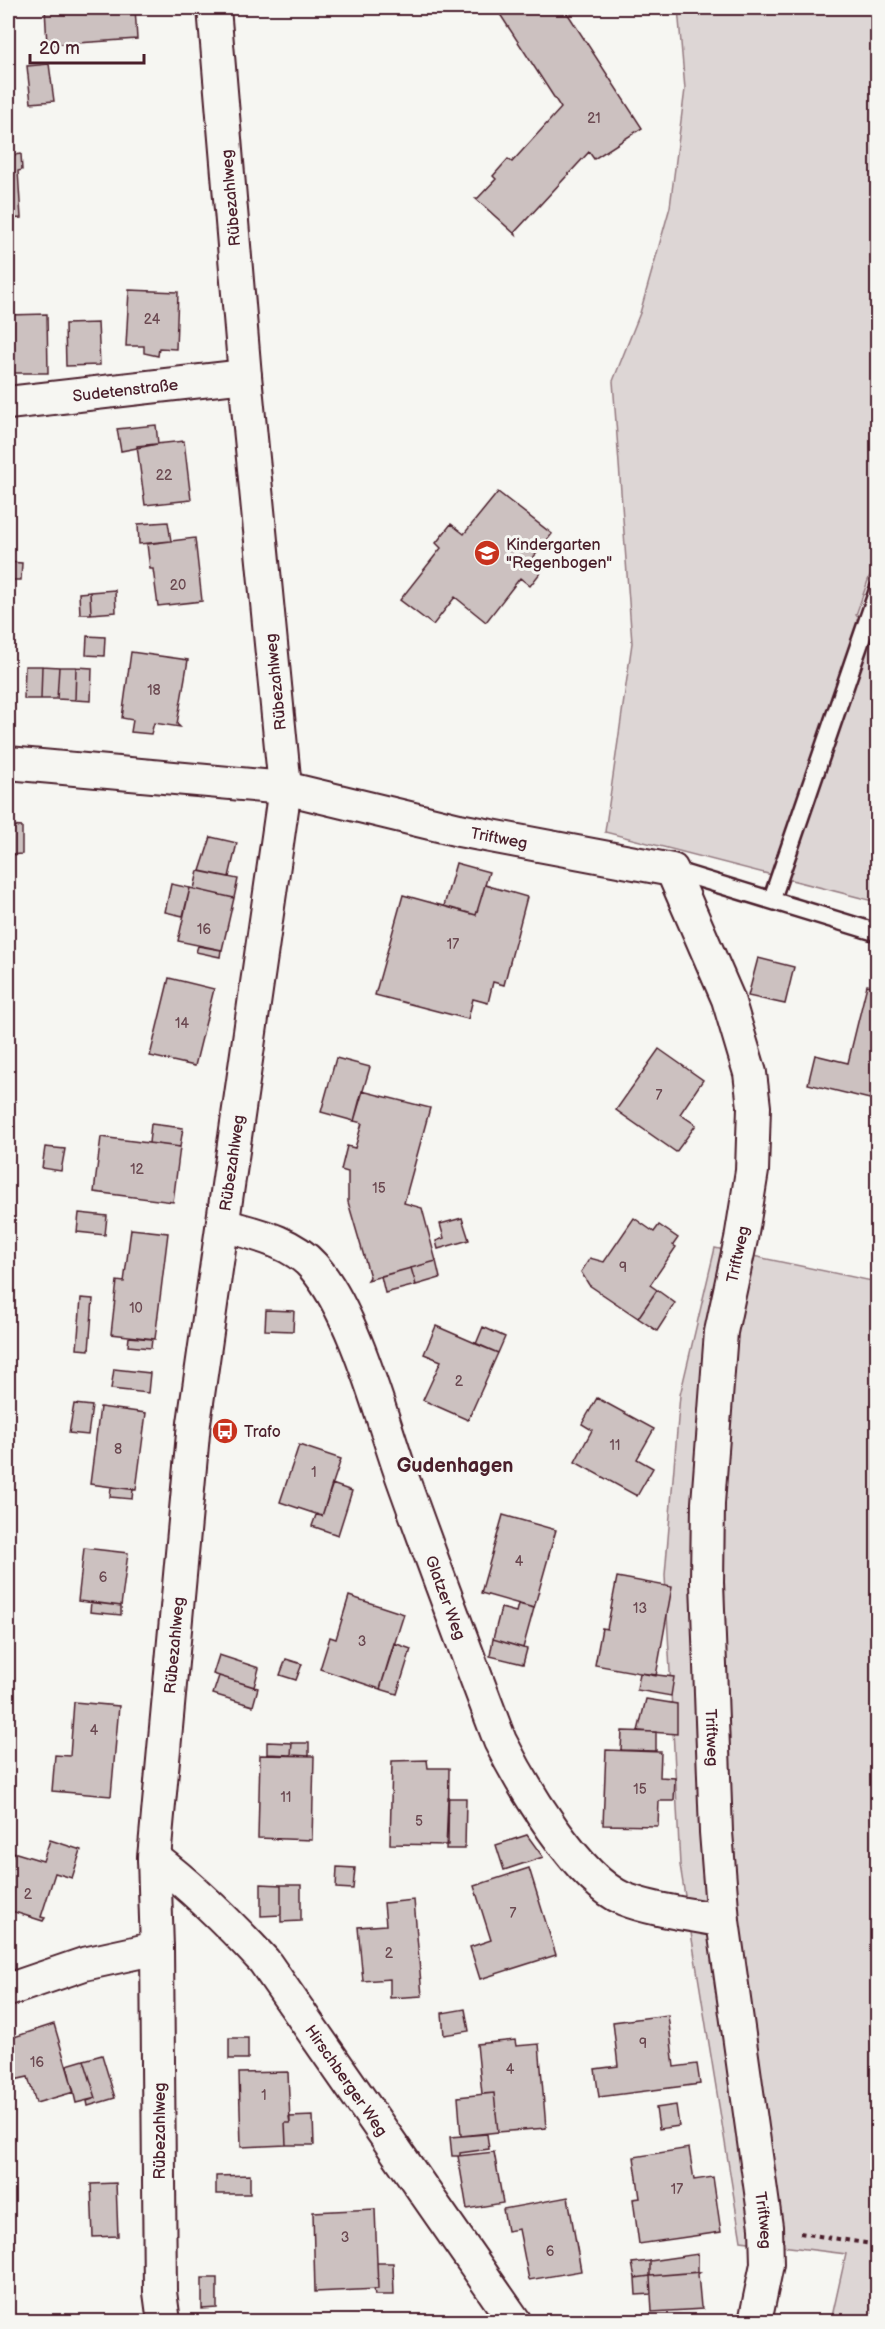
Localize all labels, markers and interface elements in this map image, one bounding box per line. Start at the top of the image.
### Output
scale bar [30,27,144,65]
text: 20 m [39,38,80,59]
house number: 21 [587,110,601,127]
street label: Rübezahlweg [218,149,245,247]
house number: 24 [144,311,161,328]
street label: Sudetenstraße [72,376,180,407]
house number: 22 [156,467,173,484]
place label: Kindergarten "Regenbogen" [506,536,612,573]
school or university icon: Kindergarten "Regenbogen" [472,538,502,568]
house number: 20 [170,577,186,594]
street label: Rübezahlweg [262,633,291,731]
house number: 18 [147,682,161,699]
street label: Triftweg [469,824,529,854]
house number: 16 [197,921,211,938]
house number: 17 [447,936,459,953]
house number: 14 [175,1015,189,1032]
house number: 7 [656,1087,663,1104]
street label: Rübezahlweg [216,1114,249,1213]
house number: 12 [130,1161,145,1178]
house number: 15 [372,1180,386,1197]
street label: Triftweg [723,1224,754,1284]
house number: 9 [619,1259,627,1276]
house number: 10 [129,1300,143,1317]
house number: 2 [455,1373,464,1390]
bus stop icon: Trafo [210,1416,240,1446]
place label: Trafo [244,1423,281,1442]
house number: 11 [610,1437,620,1454]
house number: 8 [114,1441,122,1458]
district label: Gudenhagen [397,1454,513,1478]
house number: 1 [311,1464,317,1481]
street label: Glatzer Weg [420,1553,469,1643]
house number: 4 [515,1553,524,1570]
house number: 6 [99,1569,108,1586]
street label: Rübezahlweg [161,1596,189,1695]
house number: 13 [633,1600,647,1617]
house number: 3 [358,1633,366,1650]
street label: Triftweg [701,1708,722,1767]
house number: 4 [90,1722,99,1739]
house number: 15 [633,1781,647,1798]
house number: 11 [281,1789,291,1806]
house number: 5 [415,1813,423,1830]
house number: 2 [24,1886,33,1903]
house number: 7 [510,1905,517,1922]
house number: 2 [385,1945,394,1962]
street label: Hirschberger Weg [300,2022,391,2140]
house number: 9 [639,2035,647,2052]
house number: 16 [30,2054,44,2071]
house number: 4 [506,2061,515,2078]
street label: Rübezahlweg [151,2082,170,2180]
house number: 1 [261,2087,267,2104]
house number: 17 [671,2181,683,2198]
street label: Triftweg [750,2191,775,2249]
house number: 3 [341,2229,349,2246]
house number: 6 [546,2243,555,2260]

